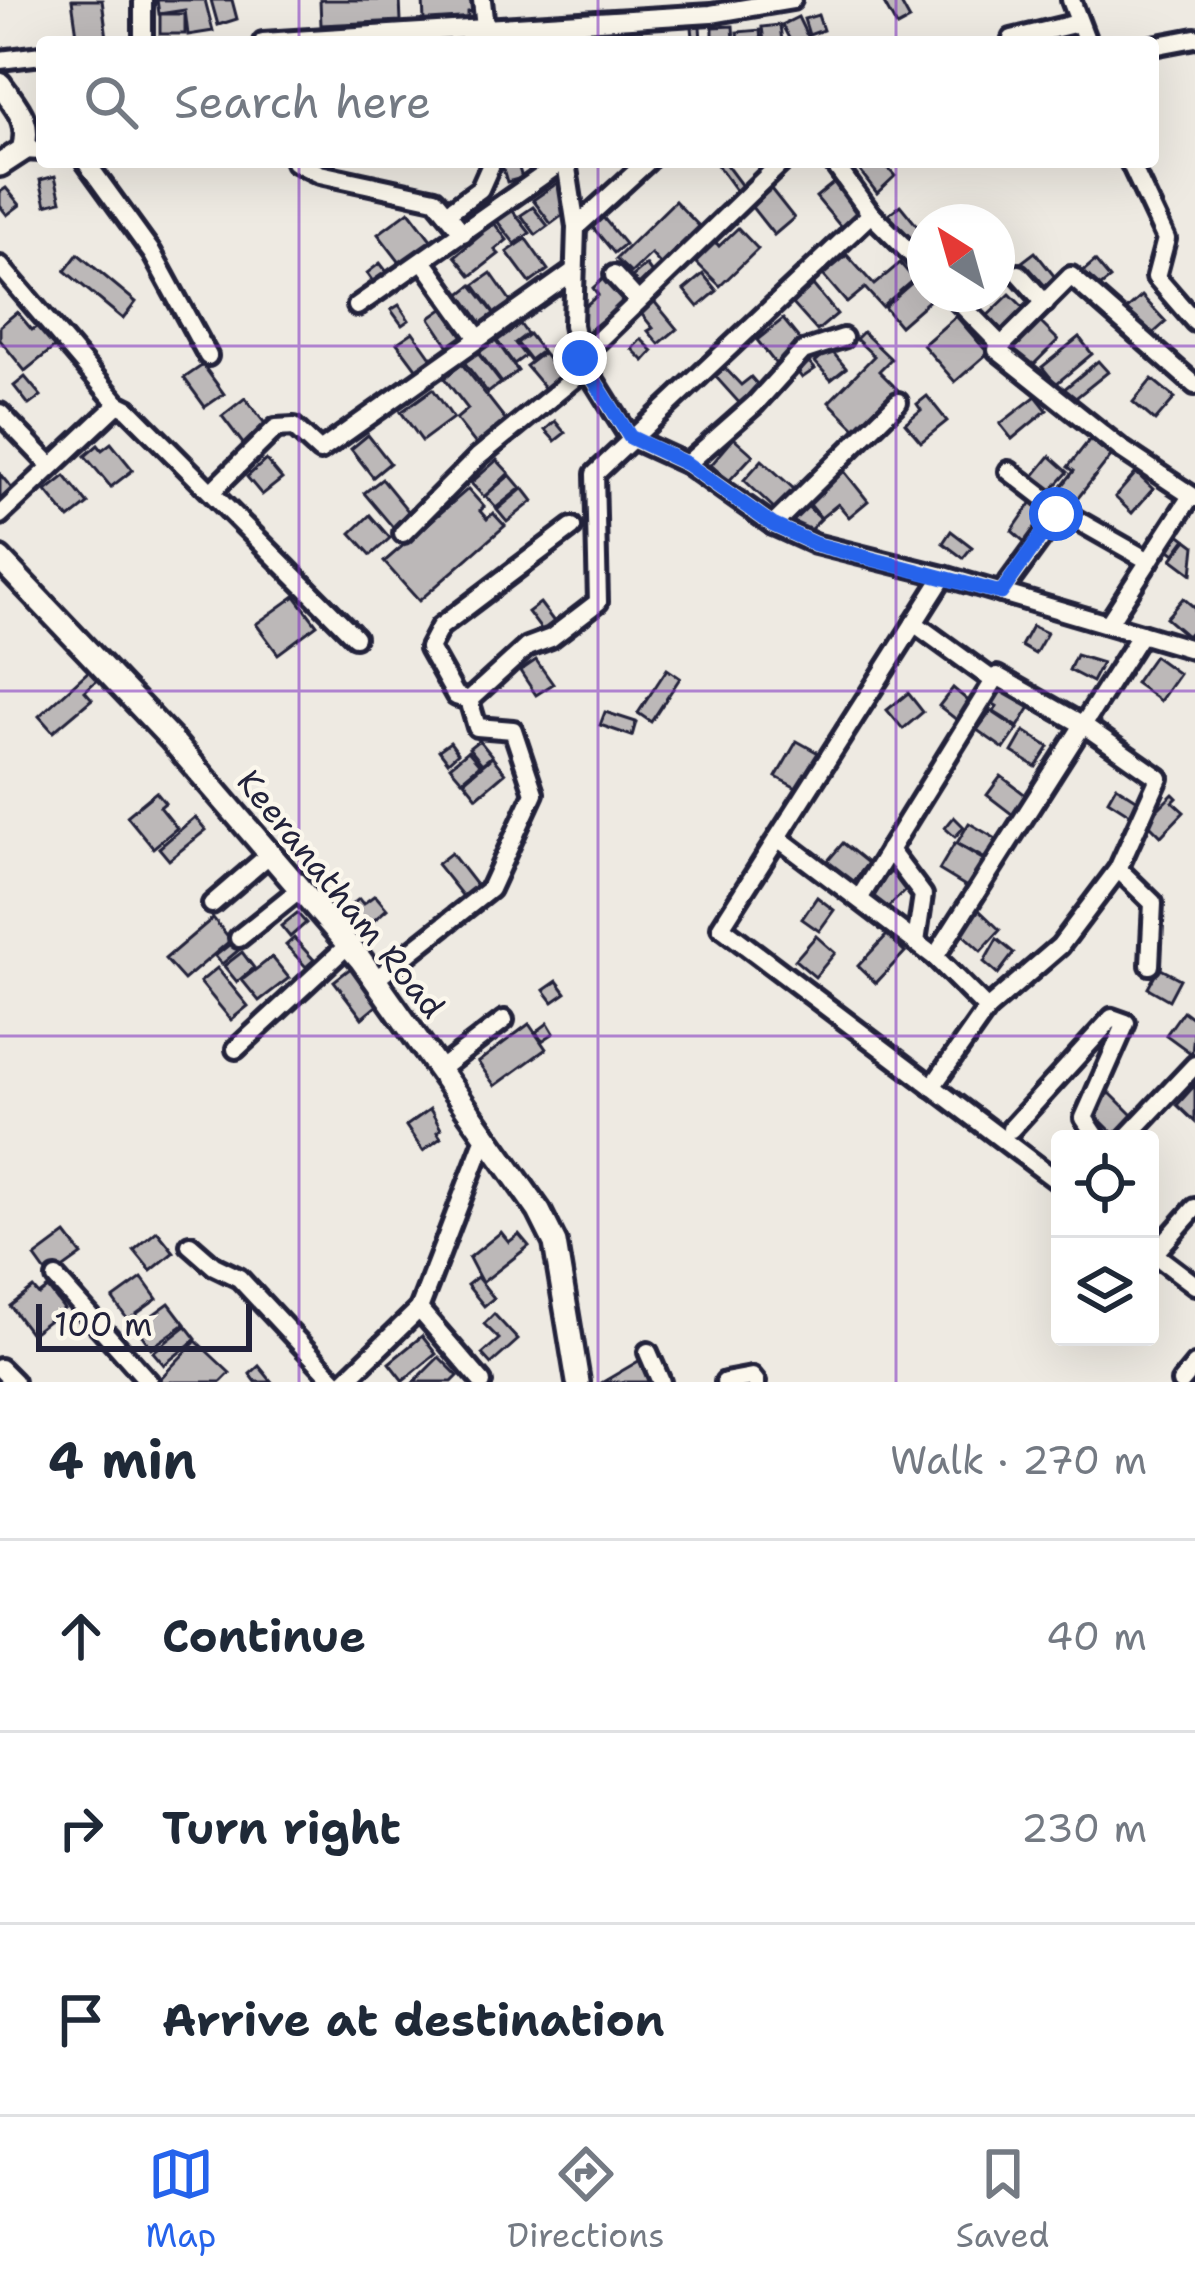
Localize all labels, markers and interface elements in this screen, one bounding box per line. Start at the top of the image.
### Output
search box [36,36,1159,168]
icon: search [78,69,144,135]
text: Search here [174,72,431,132]
north arrow [907,204,1015,312]
route end [553,331,607,385]
route start [1029,487,1083,541]
street label: Keeranatham Road [227,760,455,1028]
map controls [1051,1130,1159,1346]
button: locate [1051,1130,1159,1238]
button: layers [1051,1238,1159,1346]
scale bar [36,1298,252,1351]
text: 100 m [54,1302,153,1347]
text: 4 min [48,1426,197,1494]
text: Walk · 270 m [890,1434,1147,1486]
icon: ahead [48,1603,114,1669]
text: Continue [162,1606,366,1666]
text: 40 m [1046,1610,1147,1662]
icon: right [48,1795,114,1861]
text: Turn right [162,1798,401,1858]
text: 230 m [1021,1802,1147,1854]
icon: arrive [48,1987,114,2053]
text: Arrive at destination [162,1990,665,2050]
tab: Map [146,2141,216,2258]
tab: Directions [507,2141,665,2258]
tab: Saved [956,2141,1049,2258]

